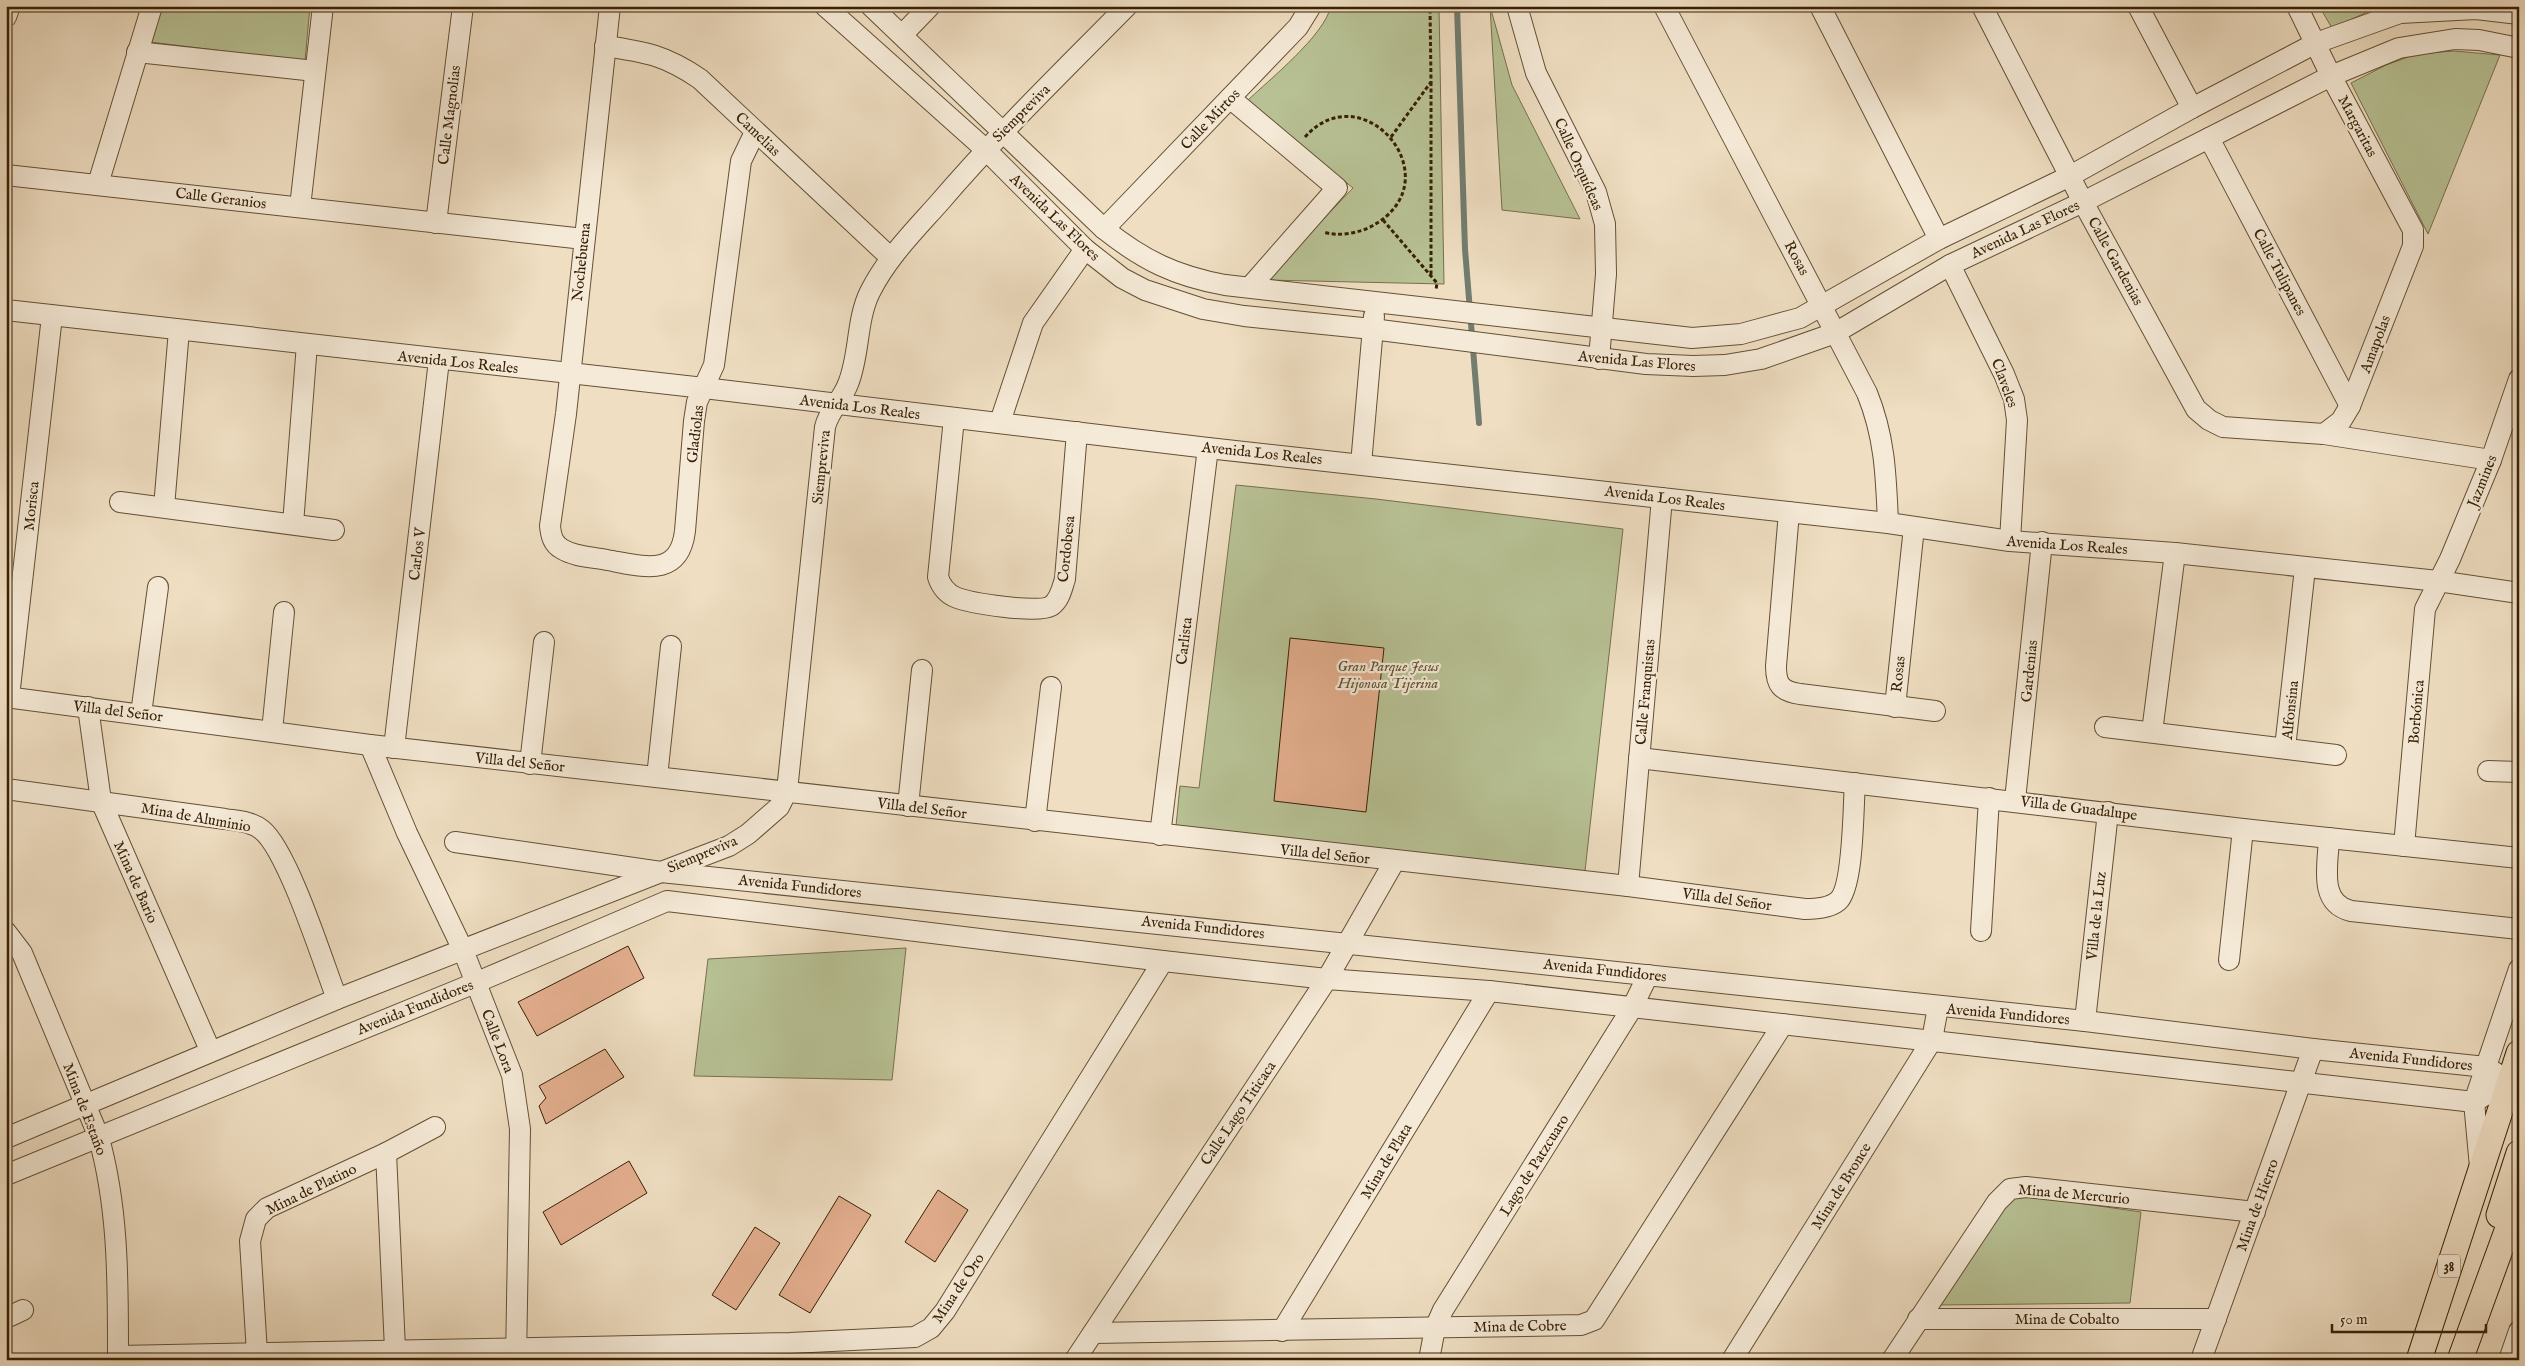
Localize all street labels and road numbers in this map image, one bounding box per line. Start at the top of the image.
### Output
street label: Calle Magnolias [434,64,465,166]
street label: Siempreviva [988,80,1055,146]
street label: Calle Mirtos [1177,85,1244,154]
street label: Margaritas [2333,92,2382,160]
street label: Camelias [731,108,784,160]
street label: Calle Orquídeas [1550,115,1607,213]
street label: Avenida Las Flores [1005,169,1104,265]
street label: Calle Geranios [174,183,268,214]
street label: Avenida Las Flores [1967,196,2083,263]
street label: Calle Gardenias [2083,214,2148,309]
street label: Nochebuena [568,221,595,302]
street label: Calle Tulipanes [2249,226,2310,319]
street label: Rosas [1780,238,1814,279]
street label: Amapolas [2355,313,2395,377]
street label: Avenida Los Reales [396,347,519,378]
street label: Avenida Las Flores [1576,347,1697,376]
street label: Claveles [1987,356,2022,410]
street label: Avenida Los Reales [798,391,921,424]
street label: Gladiolas [683,404,708,464]
street label: Siempreviva [808,429,835,505]
street label: Avenida Los Reales [1200,438,1323,469]
street label: Jazmines [2463,452,2502,512]
street label: Morisca [19,480,44,532]
street label: Avenida Los Reales [1603,482,1726,515]
street label: Cordobesa [1054,514,1080,583]
street label: Carlos V [405,525,430,582]
street label: Avenida Los Reales [2005,532,2128,559]
street label: Carlista [1172,616,1197,666]
street label: Calle Franquistas [1631,638,1660,746]
street label: Gardenias [2017,639,2042,703]
street label: Rosas [1887,655,1910,693]
street label: Alfonsina [2278,679,2303,742]
street label: Borbónica [2404,679,2429,745]
street label: Villa del Señor [71,696,164,726]
street label: Villa del Señor [473,748,566,777]
street label: Villa de Guadalupe [2019,792,2138,825]
street label: Villa del Señor [875,793,968,823]
street label: Mina de Aluminio [139,798,253,837]
street label: Siempreviva [664,831,741,878]
street label: Mina de Bario [109,838,162,926]
street label: Villa del Señor [1278,840,1371,869]
street label: Avenida Fundidores [736,870,863,902]
street label: Villa de la Luz [2082,871,2111,962]
street label: Villa del Señor [1680,884,1773,915]
street label: Avenida Fundidores [1139,911,1266,943]
street label: Avenida Fundidores [1541,954,1668,986]
street label: Avenida Fundidores [353,975,476,1040]
street label: Avenida Fundidores [1944,1000,2070,1029]
street label: Calle Lora [477,1007,518,1076]
street label: Avenida Fundidores [2347,1043,2474,1075]
street label: Calle Lago Titicaca [1196,1057,1281,1169]
street label: Mina de Estaño [58,1060,111,1158]
street label: Lago de Patzcuaro [1496,1111,1573,1220]
street label: Mina de Plata [1356,1120,1417,1203]
street label: Mina de Bronce [1807,1139,1876,1233]
street label: Mina de Hierro [2232,1156,2283,1254]
street label: Mina de Platino [263,1159,360,1220]
street label: Mina de Mercurio [2017,1180,2131,1209]
street label: Mina de Oro [928,1250,989,1327]
road number: 38 [2438,1254,2460,1278]
street label: Mina de Cobalto [2015,1310,2119,1329]
street label: Mina de Cobre [1473,1316,1567,1337]

